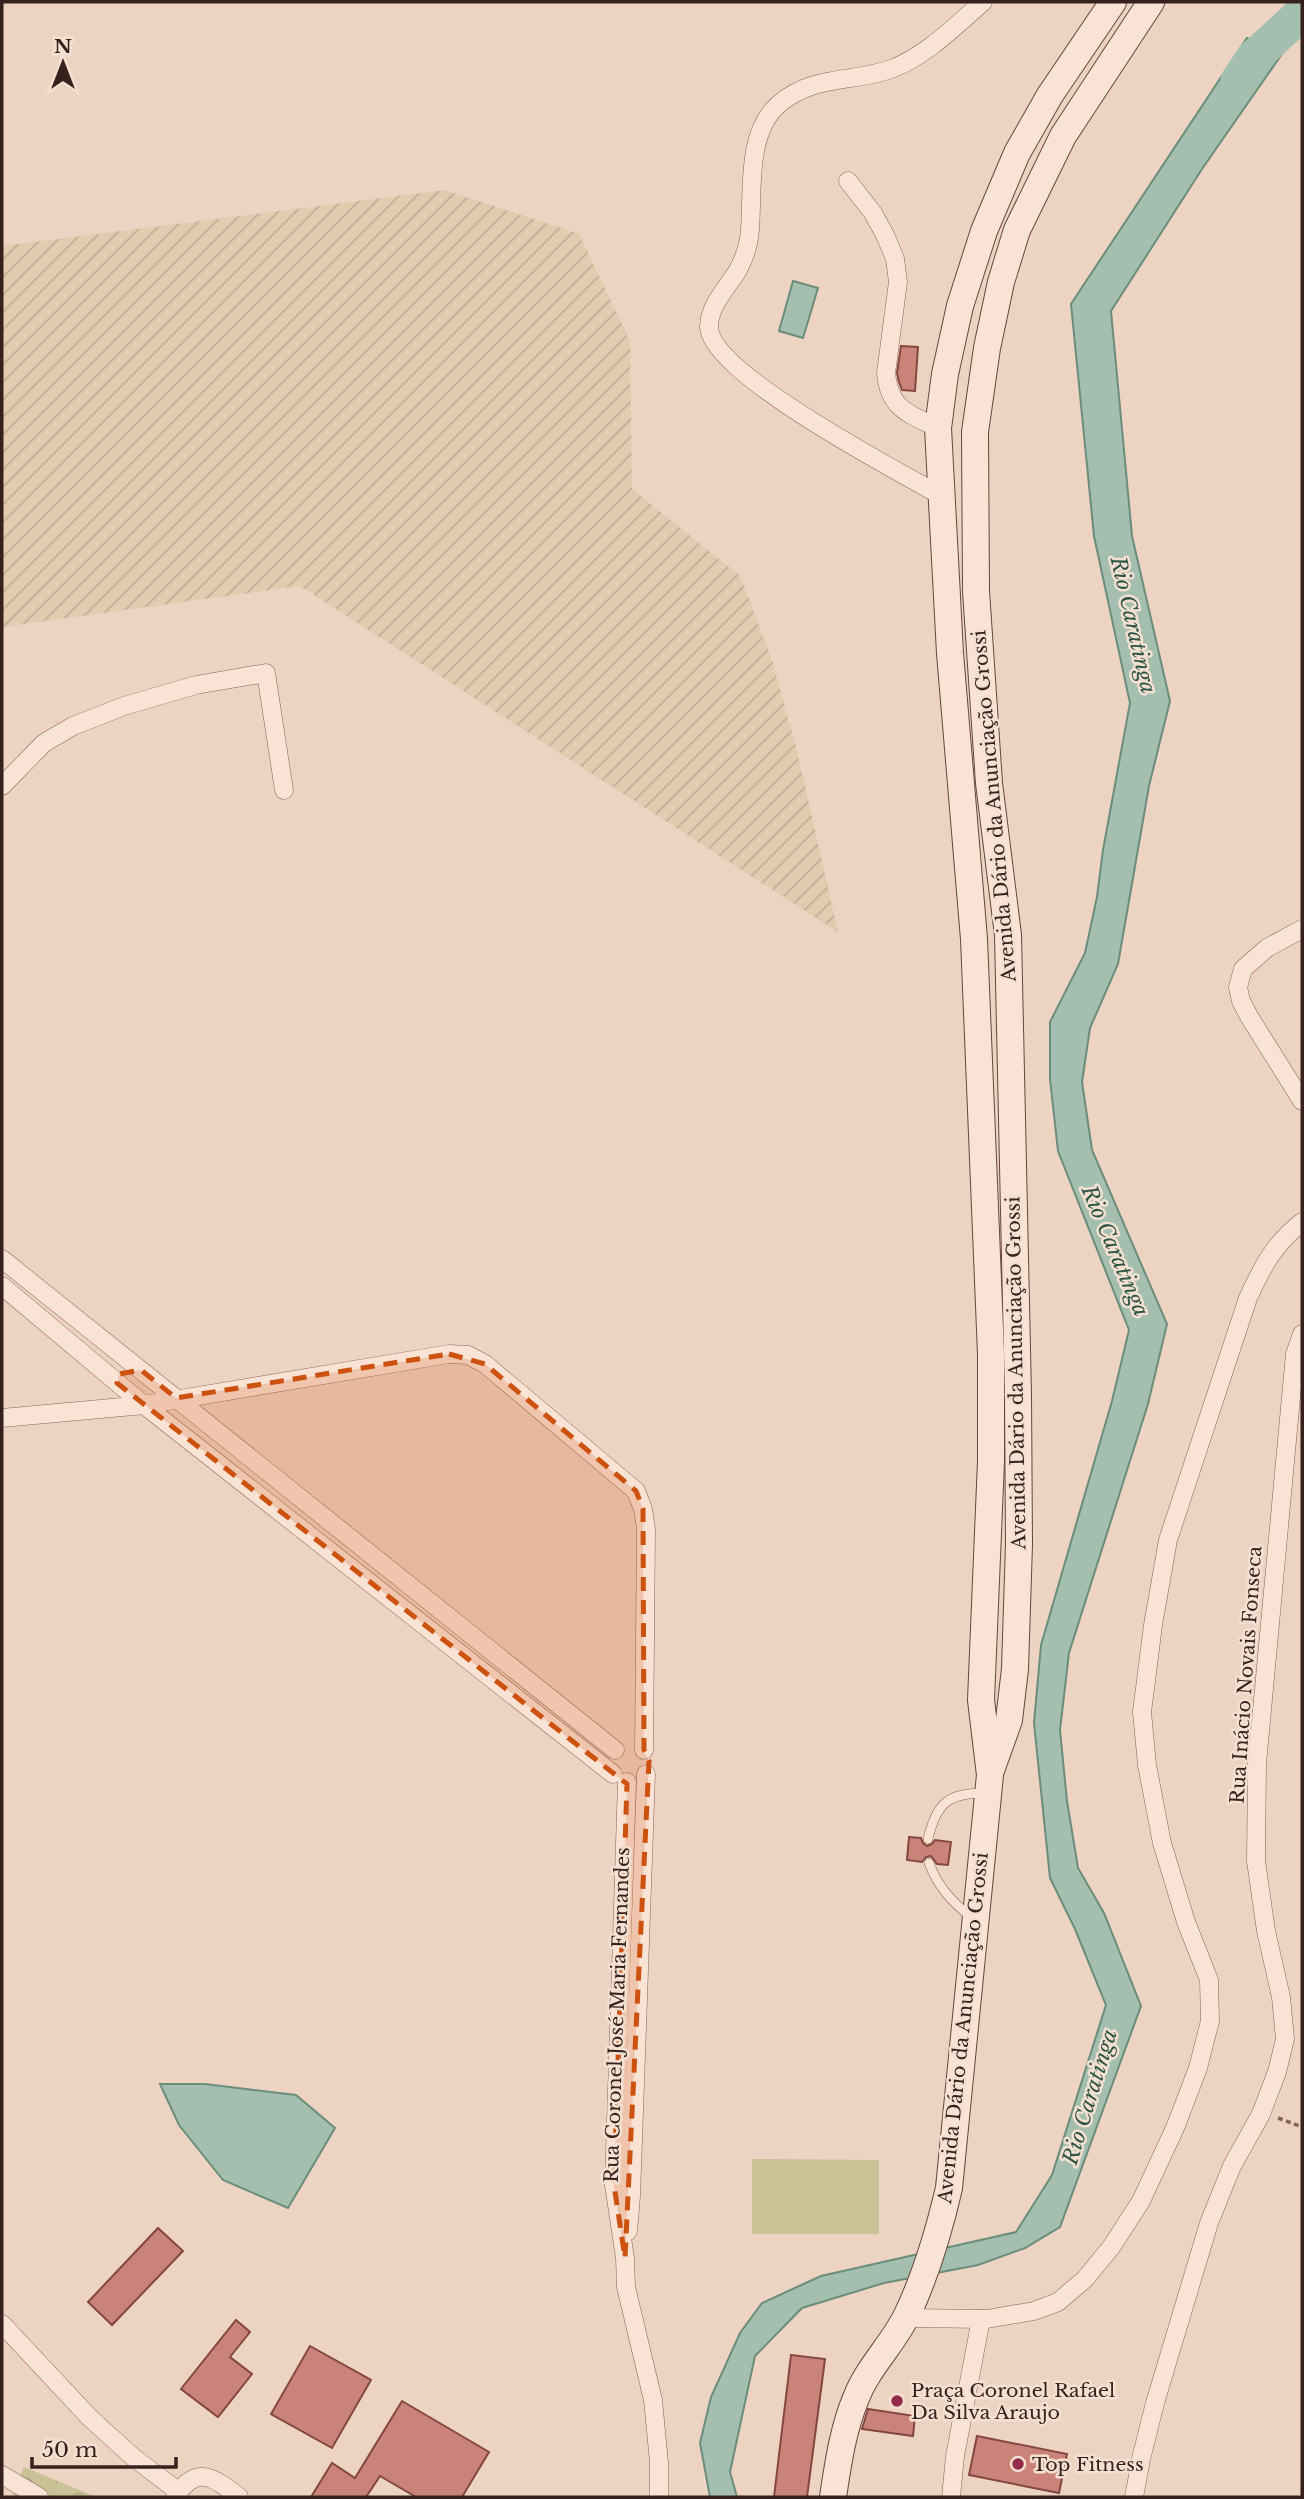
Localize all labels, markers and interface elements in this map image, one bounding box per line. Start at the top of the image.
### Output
north arrow [28,28,98,98]
text: N [54,35,72,58]
water label: Rio Caratinga [1104,553,1161,696]
street label: Avenida Dário da Anunciação Grossi [967,629,1021,984]
water label: Rio Caratinga [1075,1181,1154,1320]
street label: Avenida Dário da Anunciação Grossi [1001,1196,1031,1551]
street label: Rua Inácio Novais Fonseca [1226,1545,1267,1805]
street label: Rua Coronel José Maria Fernandes [600,1847,634,2183]
street label: Avenida Dário da Anunciação Grossi [933,1851,993,2206]
water label: Rio Caratinga [1057,2026,1123,2169]
place label: Praça Coronel Rafael Da Silva Araujo [911,2379,1115,2424]
marker: Praça Coronel Rafael Da Silva Araujo [889,2393,905,2409]
scale bar [32,2426,175,2470]
text: 50 m [42,2437,98,2463]
place label: Top Fitness [1032,2453,1144,2476]
marker: Top Fitness [1010,2456,1026,2472]

